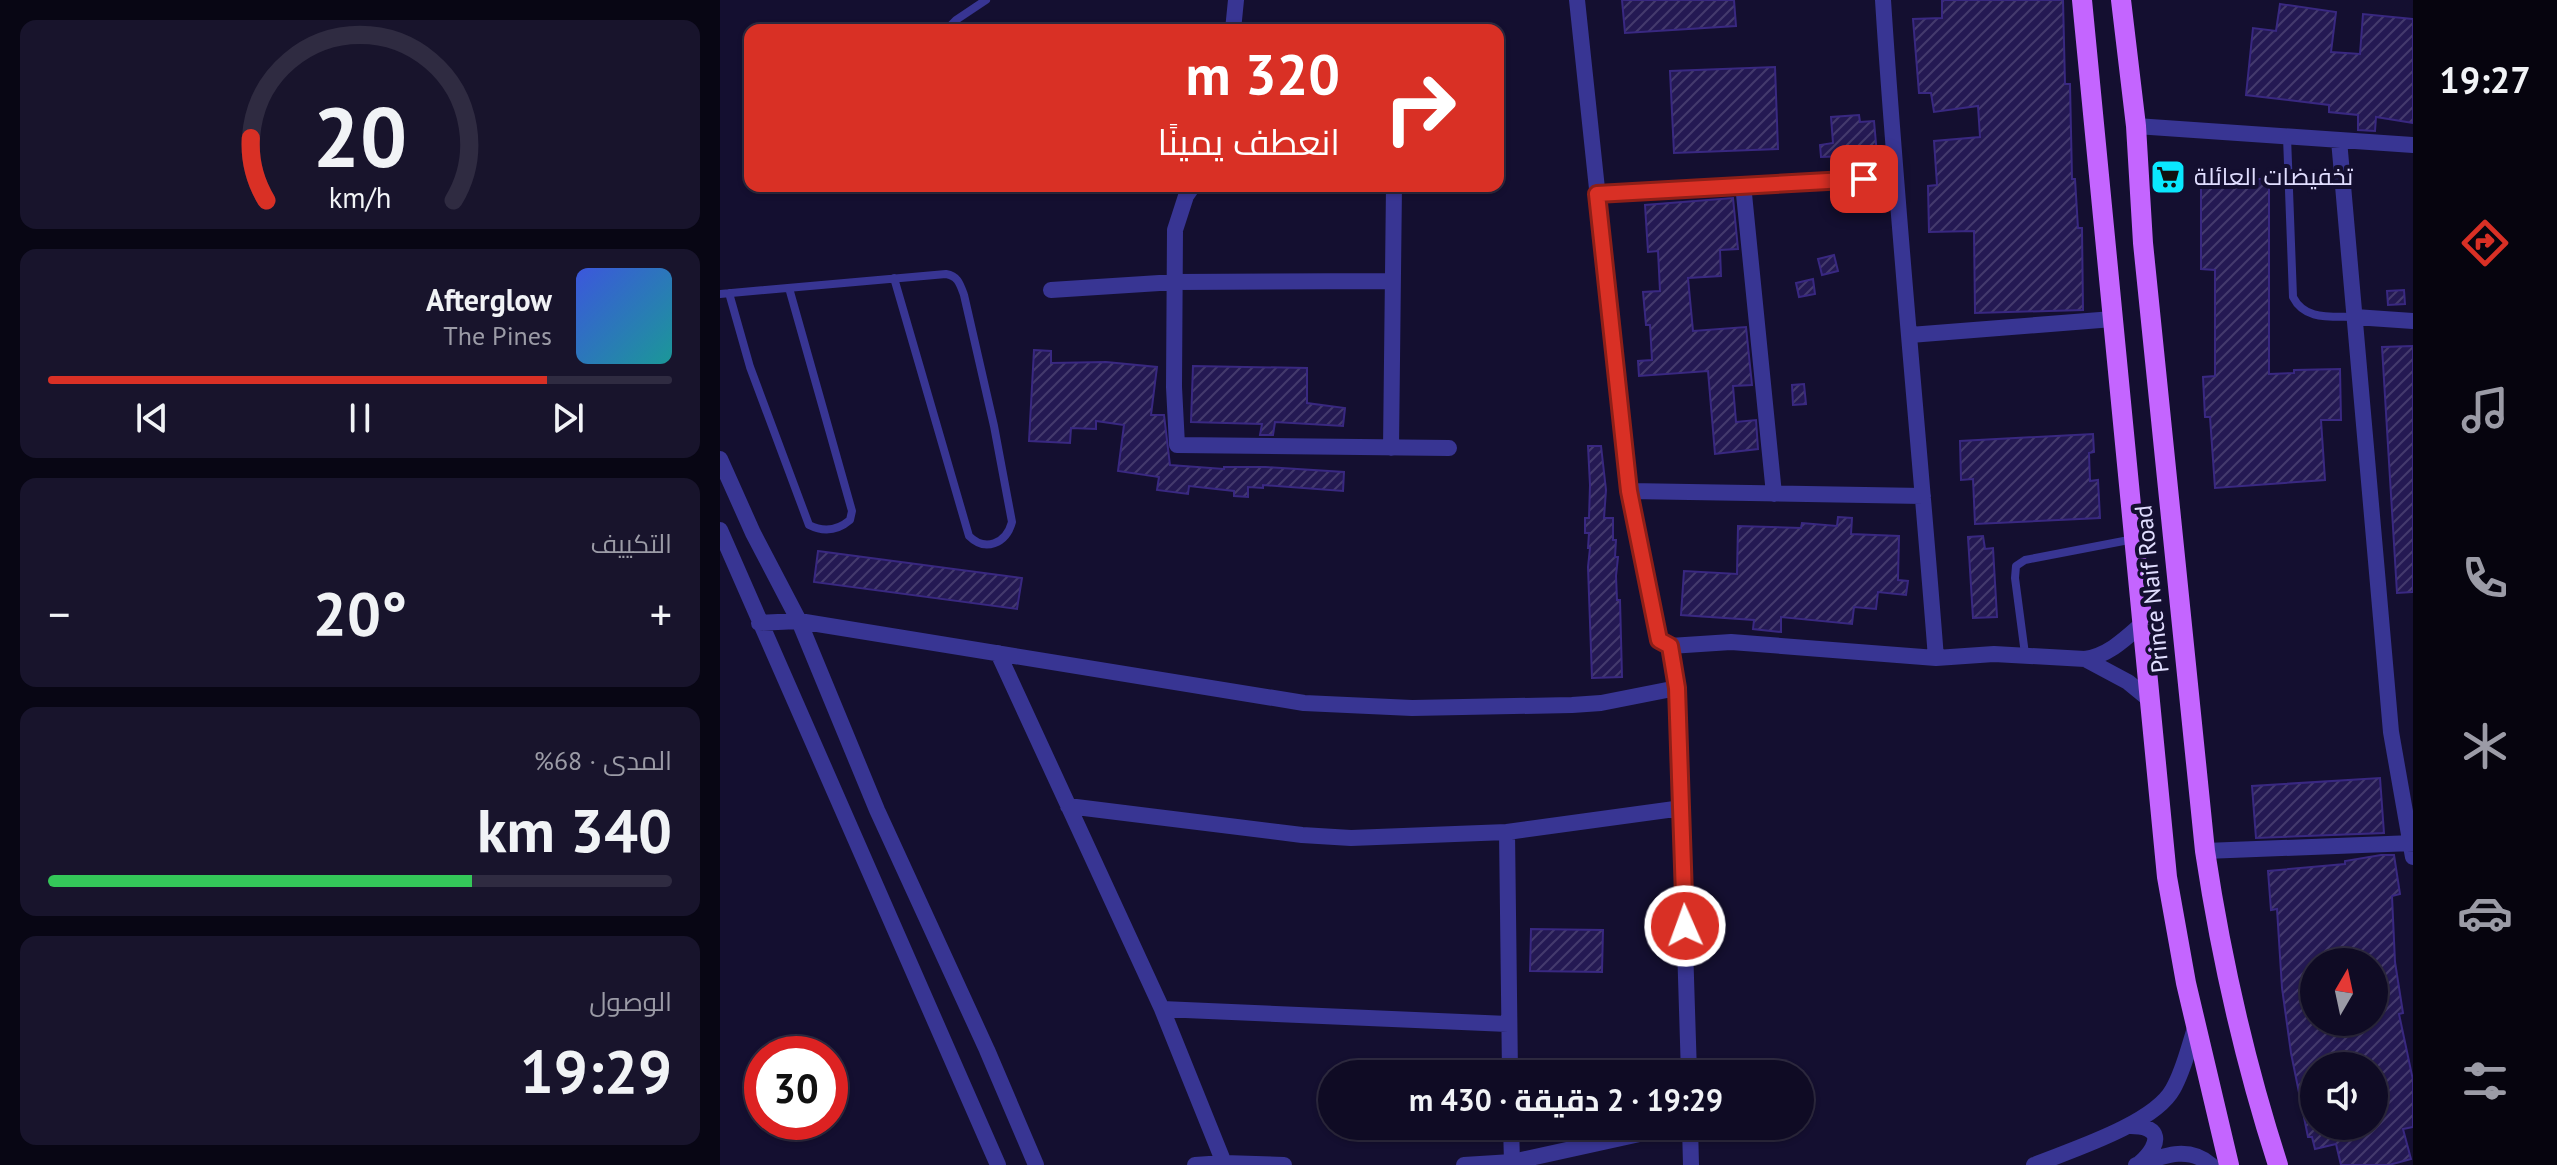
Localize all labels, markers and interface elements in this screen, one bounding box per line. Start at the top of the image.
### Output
text: 320 m [1185,38,1340,110]
icon: right [1368,56,1472,160]
text: 19:27 [2439,56,2531,103]
text: 20 [313,81,407,189]
text: انعطف يمينًا [1158,118,1340,165]
pin [1830,145,1898,213]
icon: arrive [1842,157,1886,201]
supermarket icon: تخفيضات العائلة [2149,158,2187,196]
place label: تخفيضات العائلة [2194,161,2354,192]
text: km/h [329,179,391,216]
icon: directions [2457,215,2513,271]
text: Afterglow [426,280,552,319]
text: The Pines [443,319,552,352]
icon: music [2457,382,2513,438]
icon: previous [130,396,174,440]
icon: pause [338,396,382,440]
icon: next [546,396,590,440]
street label: Prince Naif Road [2127,504,2176,674]
text: التكييف [590,527,672,560]
icon: phone [2457,550,2513,606]
text: 20° [313,574,407,652]
text: − [48,585,70,642]
text: + [650,585,672,642]
icon: climate [2457,718,2513,774]
text: المدى · 68% [534,744,672,777]
text: 340 km [477,791,672,869]
position arrow [1643,884,1727,968]
icon: car [2457,885,2513,941]
north arrow [2300,948,2388,1036]
map controls [2300,948,2388,1140]
text: الوصول [589,985,672,1018]
text: 19:29 [520,1032,672,1110]
speed limit sign: 30 [744,1036,848,1140]
button: sound [2300,1052,2388,1140]
icon: filters [2457,1053,2513,1109]
text: 19:29 · 2 دقيقة · 430 m [1409,1080,1723,1119]

